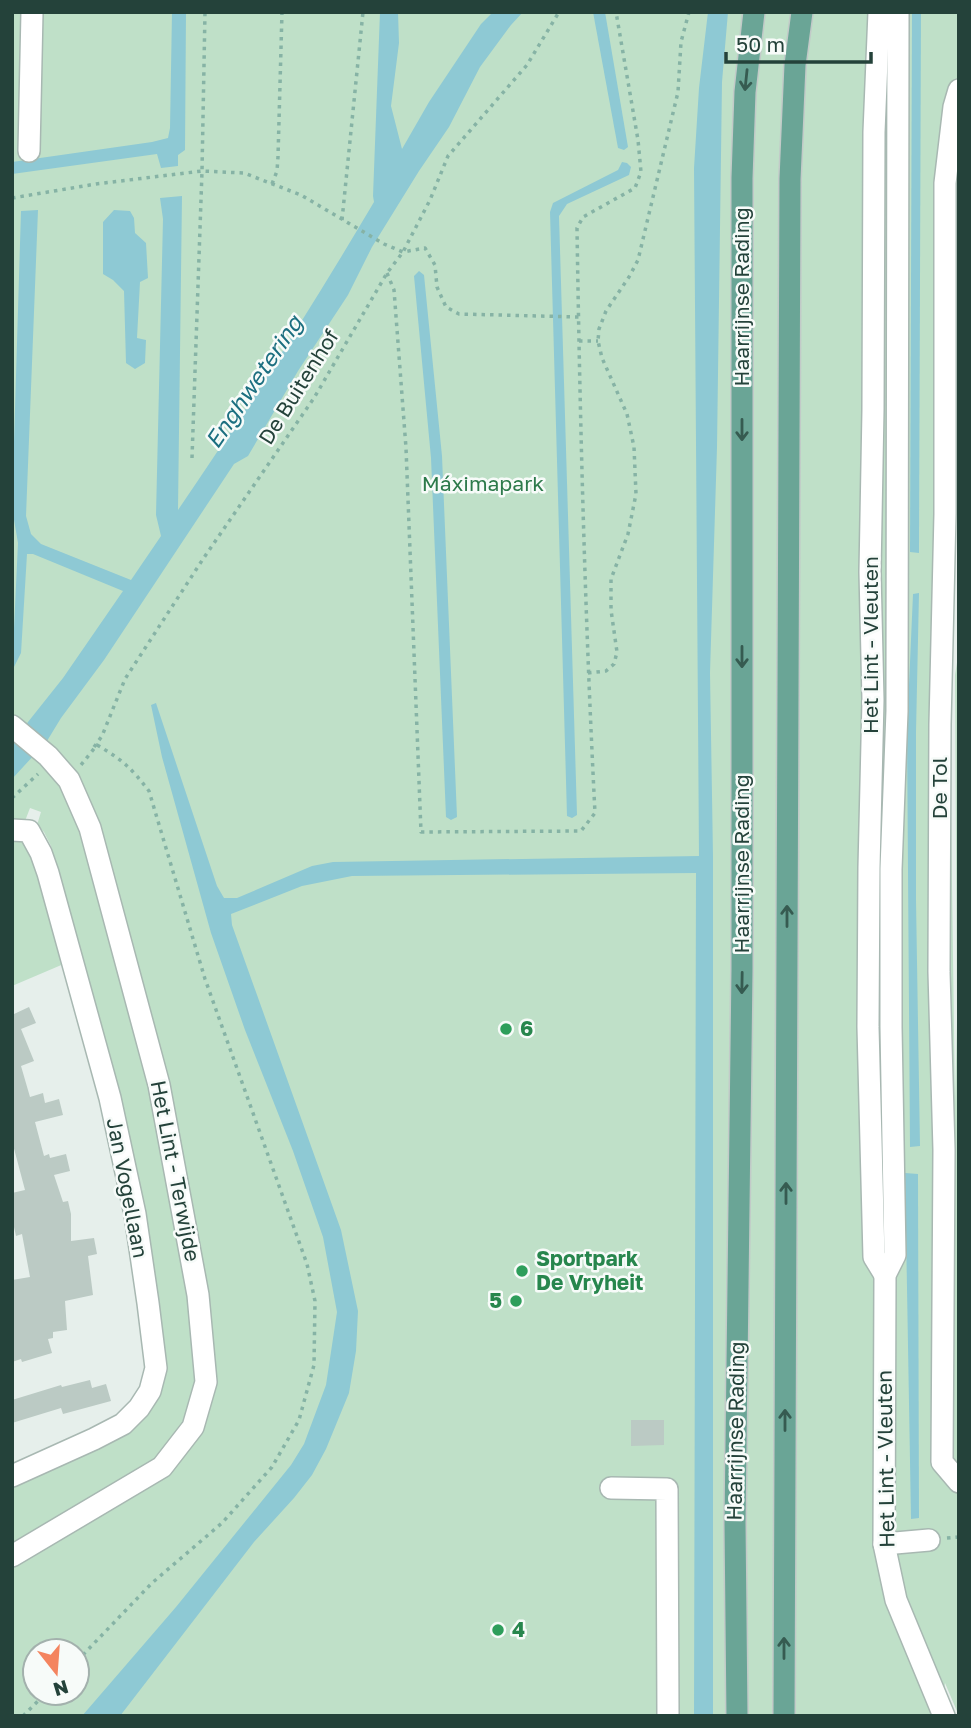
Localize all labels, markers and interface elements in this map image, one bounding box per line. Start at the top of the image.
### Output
scale bar [726,21,871,65]
text: 50 m [736,31,785,57]
one-way arrow [740,68,753,91]
street label: Haarrijnse Rading [728,207,754,387]
water label: Enghwetering [199,308,309,453]
street label: De Buitenhof [252,324,344,449]
one-way arrow [735,418,749,441]
park label: Máximapark [422,470,544,496]
street label: Het Lint - Vleuten [857,556,883,734]
one-way arrow [735,646,749,669]
street label: De Tol [926,757,952,819]
street label: Haarrijnse Rading [728,774,754,954]
one-way arrow [780,905,794,928]
one-way arrow [735,971,748,994]
place label: 6 [520,1015,533,1041]
marker: 6 [498,1021,514,1037]
street label: Het Lint - Terwijde [146,1078,206,1264]
street label: Jan Vogellaan [102,1115,154,1260]
one-way arrow [779,1181,793,1204]
place label: Sportpark De Vryheit [536,1245,643,1295]
marker: Sportpark De Vryheit [514,1263,530,1279]
place label: 5 [489,1287,502,1313]
marker: 5 [508,1293,524,1309]
street label: Haarrijnse Rading [720,1341,750,1521]
street label: Het Lint - Vleuten [870,1370,900,1548]
one-way arrow [778,1409,792,1432]
place label: 4 [512,1616,525,1642]
marker: 4 [490,1622,506,1638]
one-way arrow [777,1636,791,1659]
north arrow [21,1637,91,1707]
text: N [51,1676,71,1702]

